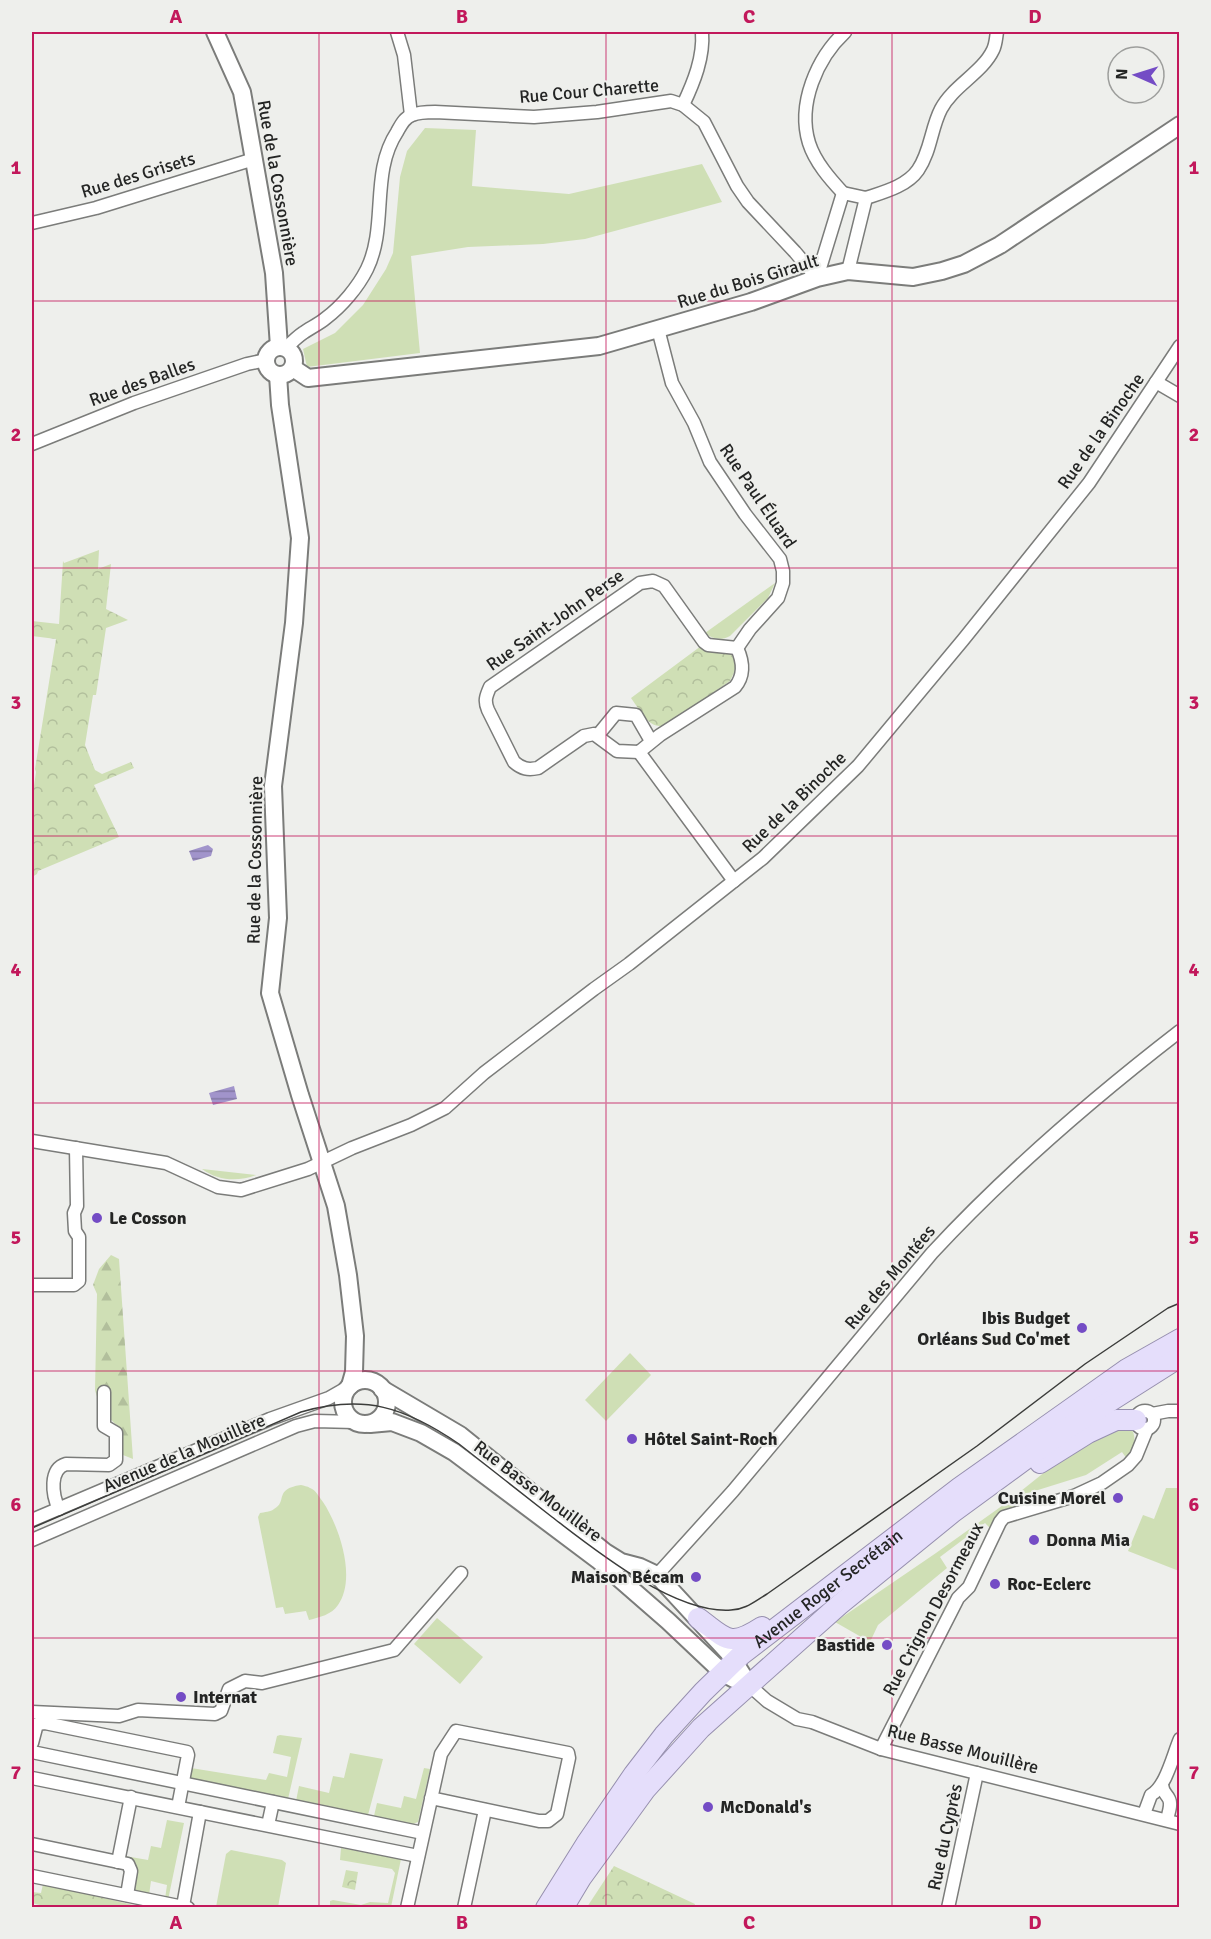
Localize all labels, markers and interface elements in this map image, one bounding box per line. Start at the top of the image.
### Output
text: A [170,4,183,29]
text: B [456,4,468,29]
text: C [743,4,755,29]
text: D [1028,4,1042,29]
north arrow [1106,45,1166,105]
text: N [1112,68,1132,80]
street label: Rue Cour Charette [518,74,660,108]
street label: Rue de la Cossonnière [253,98,303,268]
street label: Rue des Grisets [78,147,198,203]
text: 1 [11,155,22,180]
text: 1 [1189,155,1200,180]
street label: Rue du Bois Girault [675,249,821,313]
street label: Rue des Balles [86,353,198,411]
street label: Rue de la Binoche [1053,369,1149,493]
text: 2 [11,422,21,447]
text: 2 [1189,422,1199,447]
street label: Rue Paul Éluard [715,439,801,553]
street label: Rue Saint-John Perse [482,564,628,676]
text: 3 [11,690,21,715]
text: 3 [1189,690,1199,715]
street label: Rue de la Binoche [737,747,851,857]
street label: Rue de la Cossonnière [243,776,267,944]
text: 4 [11,957,22,982]
text: 4 [1189,957,1200,982]
place label: Le Cosson [109,1207,187,1229]
marker: Le Cosson [90,1211,104,1225]
street label: Rue des Montées [840,1220,940,1334]
text: 5 [11,1225,21,1250]
text: 5 [1189,1225,1199,1250]
place label: Ibis Budget Orléans Sud Co'met [917,1307,1070,1350]
marker: Ibis Budget Orléans Sud Co'met [1075,1321,1089,1335]
street label: Avenue de la Mouillère [100,1409,268,1497]
place label: Hôtel Saint-Roch [644,1428,778,1450]
marker: Hôtel Saint-Roch [625,1432,639,1446]
street label: Rue Basse Mouillère [469,1436,607,1546]
place label: Cuisine Morel [998,1487,1106,1509]
marker: Cuisine Morel [1111,1491,1125,1505]
text: 6 [11,1492,22,1517]
text: 6 [1189,1492,1200,1517]
street label: Rue Crignon Desormeaux [878,1518,988,1700]
street label: Avenue Roger Secrétain [749,1524,907,1653]
place label: Donna Mia [1046,1529,1130,1551]
marker: Donna Mia [1027,1533,1041,1547]
place label: Maison Bécam [571,1566,684,1588]
marker: Maison Bécam [689,1570,703,1584]
place label: Roc-Eclerc [1007,1573,1091,1595]
marker: Roc-Eclerc [988,1577,1002,1591]
place label: Bastide [816,1634,875,1656]
marker: Bastide [880,1638,894,1652]
place label: Internat [193,1686,257,1708]
marker: Internat [174,1690,188,1704]
street label: Rue Basse Mouillère [885,1720,1041,1778]
text: 7 [11,1760,22,1785]
text: 7 [1189,1760,1200,1785]
street label: Rue du Cyprès [923,1782,967,1892]
place label: McDonald's [720,1796,811,1818]
marker: McDonald's [701,1800,715,1814]
text: A [170,1910,183,1935]
text: B [456,1910,468,1935]
text: C [743,1910,755,1935]
text: D [1028,1910,1042,1935]

